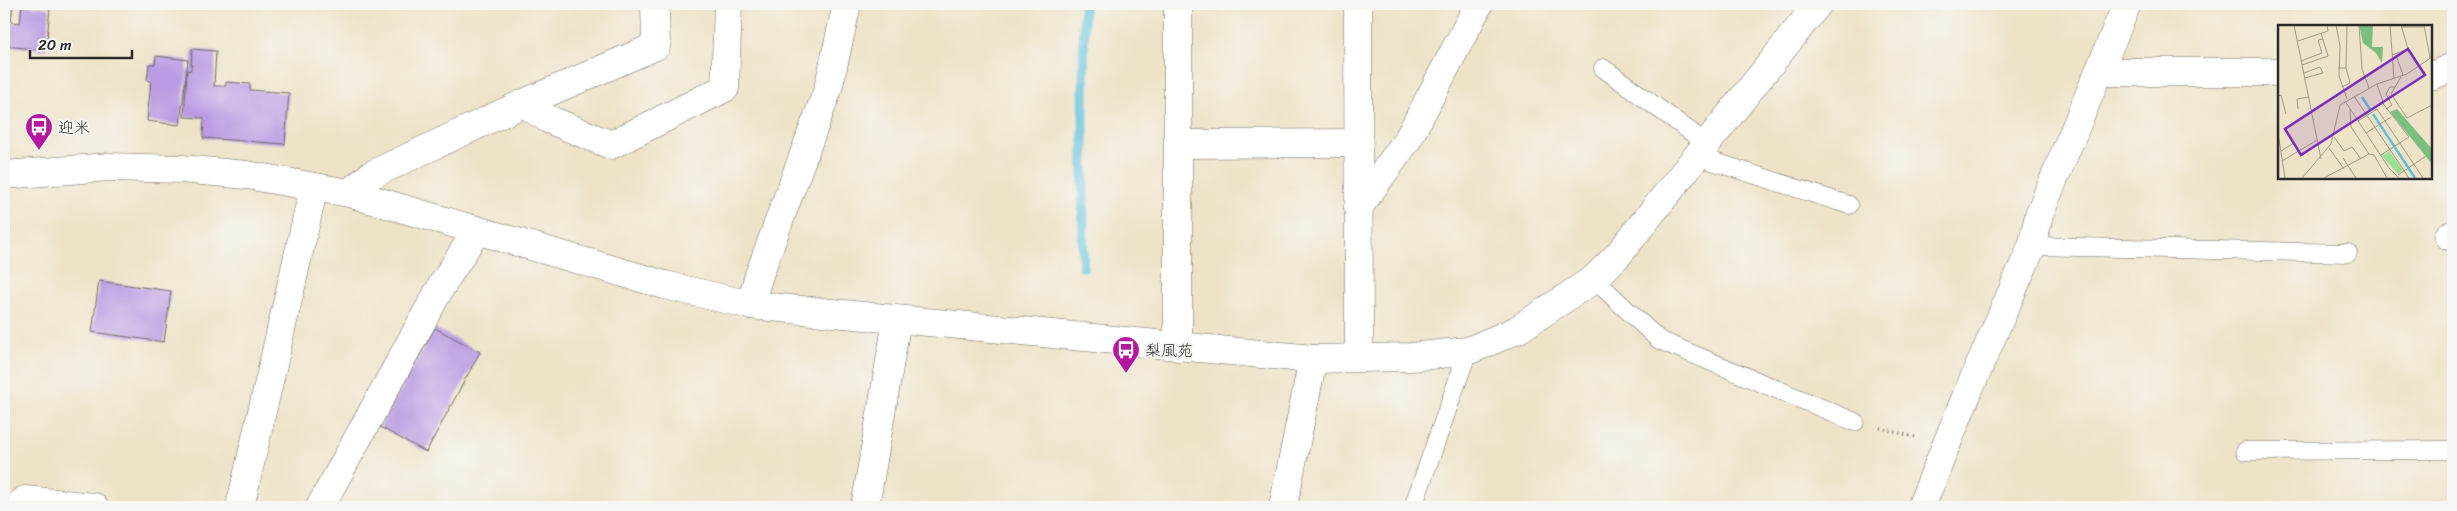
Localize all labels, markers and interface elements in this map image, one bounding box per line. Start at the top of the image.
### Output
inset map [2278,25,2432,179]
scale bar [30,28,132,60]
text: 20 m [38,32,72,58]
bus stop icon: 迎米 [24,112,54,151]
place label: 迎米 [58,113,90,142]
bus stop icon: 梨風苑 [1111,335,1141,374]
place label: 梨風苑 [1145,336,1193,365]

